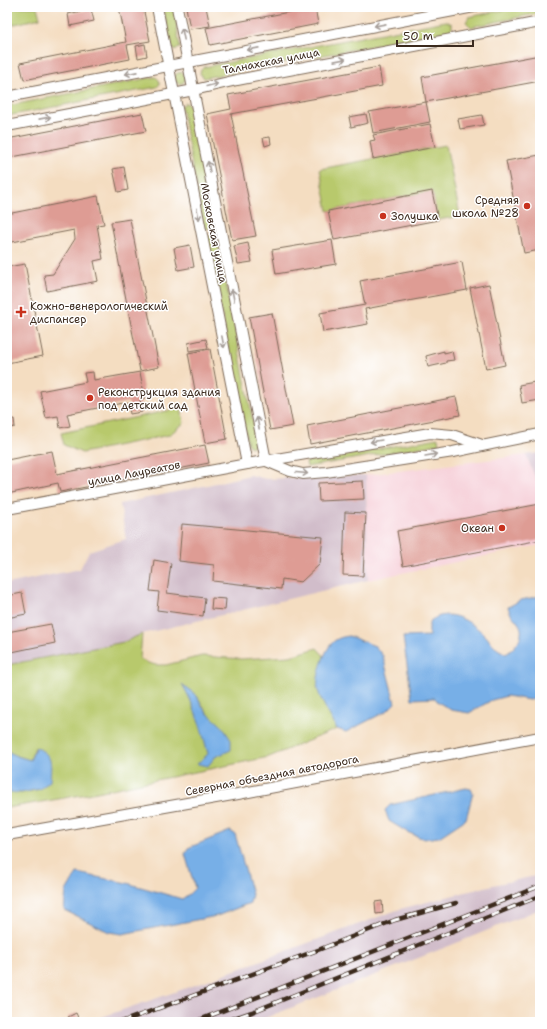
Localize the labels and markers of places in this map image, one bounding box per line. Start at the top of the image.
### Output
place label: Средняя школа №28 [452,193,519,221]
marker: Средняя школа №28 [522,201,532,211]
place label: Золушка [391,209,439,224]
marker: Золушка [378,211,388,221]
place label: Кожно-венерологический диспансер [30,299,168,327]
marker: Кожно-венерологический диспансер [15,306,27,318]
place label: Реконструкция здания под детский сад [98,385,220,413]
marker: Реконструкция здания под детский сад [85,393,95,403]
place label: Океан [461,521,494,536]
marker: Океан [497,523,507,533]

